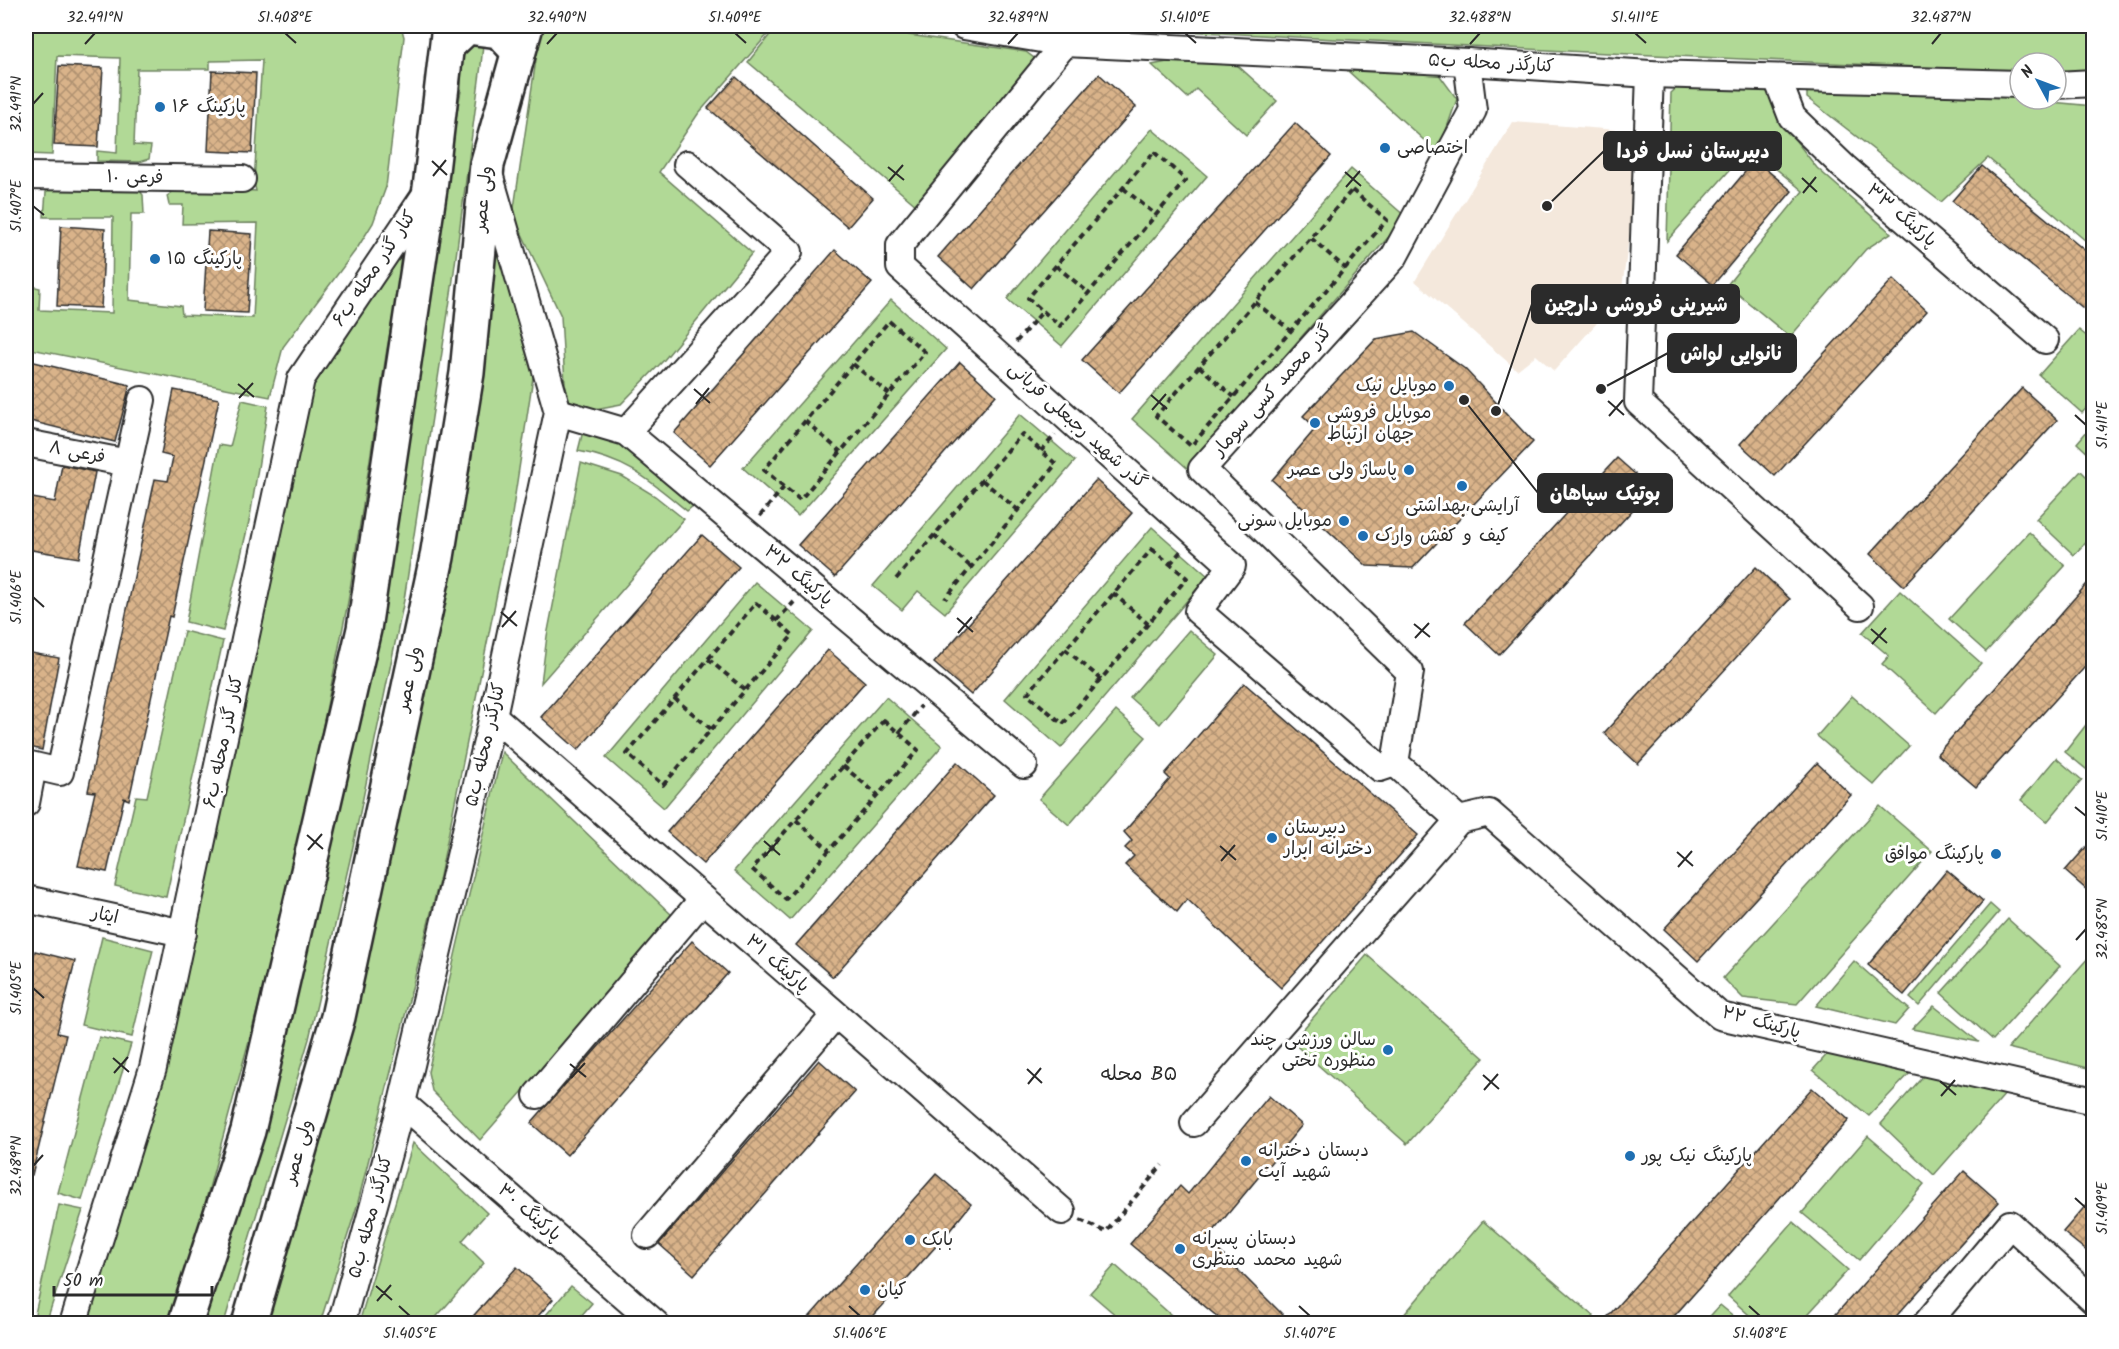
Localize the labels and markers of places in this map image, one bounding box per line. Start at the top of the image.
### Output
place label: پارکینگ ۱۶ [172,93,246,122]
marker: پارکینگ ۱۶ [153,100,167,114]
callout: دبیرستان نسل فردا [1604,132,1781,170]
place label: اختصاصی [1397,134,1468,163]
marker: اختصاصی [1378,141,1392,155]
place label: پارکینگ ۱۵ [167,245,242,274]
marker: پارکینگ ۱۵ [148,252,162,266]
callout: شیرینی فروشی دارچین [1532,285,1739,323]
callout: نانوایی لواش [1668,334,1796,372]
place label: موبایل نیک [1356,372,1437,401]
marker: موبایل نیک [1442,379,1456,393]
place label: موبایل فروشی جهان ارتباط [1327,399,1431,449]
marker: موبایل فروشی جهان ارتباط [1308,416,1322,430]
place label: پاساژ ولی عصر [1286,456,1397,485]
marker: پاساژ ولی عصر [1402,463,1416,477]
callout: بوتیک سپاهان [1538,474,1672,512]
marker: آرایشی،بهداشتی [1455,479,1469,493]
place label: آرایشی،بهداشتی [1405,492,1520,521]
place label: موبایل سونی [1237,507,1332,536]
marker: موبایل سونی [1337,514,1351,528]
place label: کیف و کفش وارک [1375,522,1509,551]
marker: کیف و کفش وارک [1356,529,1370,543]
place label: دبیرستان دخترانه ابرار [1282,814,1373,864]
marker: دبیرستان دخترانه ابرار [1265,831,1279,845]
place label: پارکینگ موافق [1885,840,1984,869]
marker: پارکینگ موافق [1989,847,2003,861]
place label: سالن ورزشی چند منظوره تختی [1250,1026,1376,1076]
marker: سالن ورزشی چند منظوره تختی [1381,1043,1395,1057]
place label: دبستان دخترانه شهید آیت [1258,1137,1369,1187]
place label: پارکینگ نیک پور [1640,1142,1752,1171]
marker: پارکینگ نیک پور [1623,1149,1637,1163]
marker: دبستان دخترانه شهید آیت [1239,1154,1253,1168]
place label: دبستان پسرانه شهید محمد منتظری [1192,1225,1342,1275]
place label: بابک [922,1226,953,1255]
marker: بابک [903,1233,917,1247]
marker: دبستان پسرانه شهید محمد منتظری [1173,1242,1187,1256]
place label: کیان [877,1276,907,1305]
marker: کیان [858,1283,872,1297]

